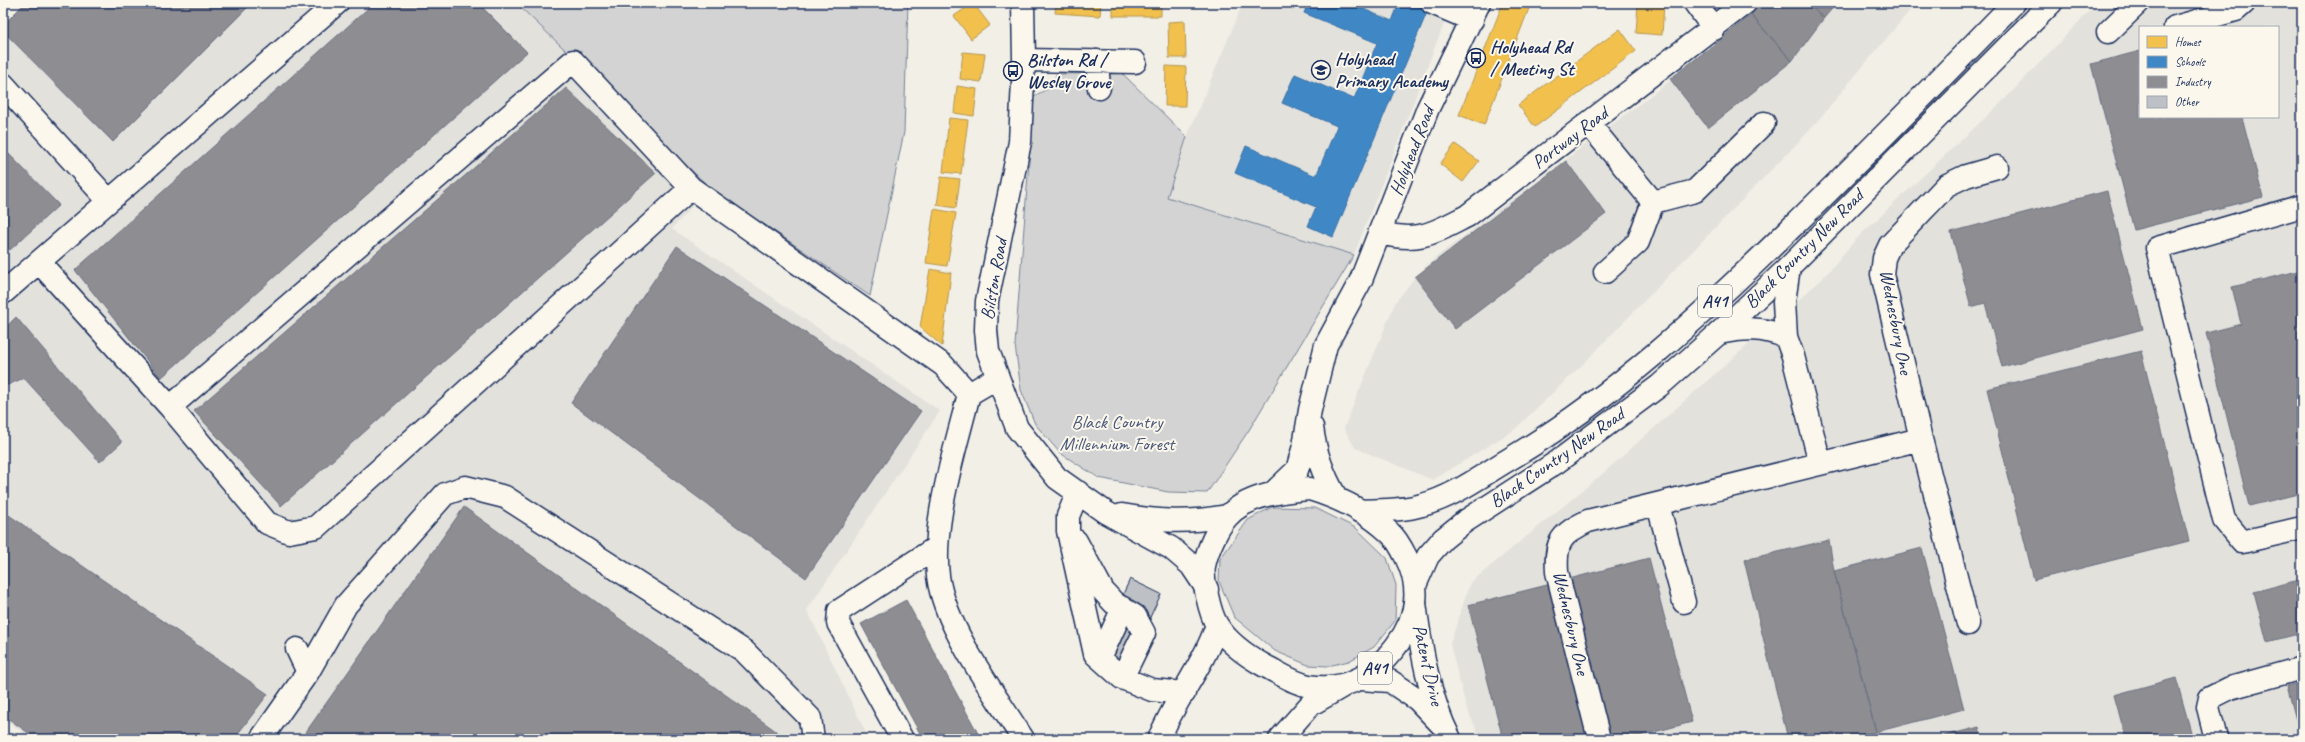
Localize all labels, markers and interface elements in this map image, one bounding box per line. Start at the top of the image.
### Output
legend [2139,26,2279,118]
text: Homes [2175,34,2202,50]
place label: Holyhead Rd / Meeting St [1490,35,1575,81]
place label: Holyhead Primary Academy [1335,47,1449,93]
bus stop icon: Holyhead Rd / Meeting St [1465,47,1487,69]
place label: Bilston Rd / Wesley Grove [1027,48,1112,94]
text: Schools [2175,54,2207,70]
school or university icon: Holyhead Primary Academy [1310,59,1332,81]
bus stop icon: Bilston Rd / Wesley Grove [1002,60,1024,82]
text: Industry [2175,74,2212,90]
text: Other [2175,94,2201,110]
street label: Portway Road [1527,99,1616,174]
street label: Holyhead Road [1384,100,1441,199]
street label: Black Country New Road [1739,182,1871,314]
street label: Bilston Road [975,233,1014,321]
street label: Wednesbury One [1874,268,1918,378]
road number: A41 [1698,285,1732,317]
street label: Black Country New Road [1485,401,1631,513]
park label: Black Country Millennium Forest [1060,410,1176,456]
street label: Wednesbury One [1547,569,1595,679]
street label: Patent Drive [1407,622,1449,710]
road number: A41 [1358,652,1392,684]

